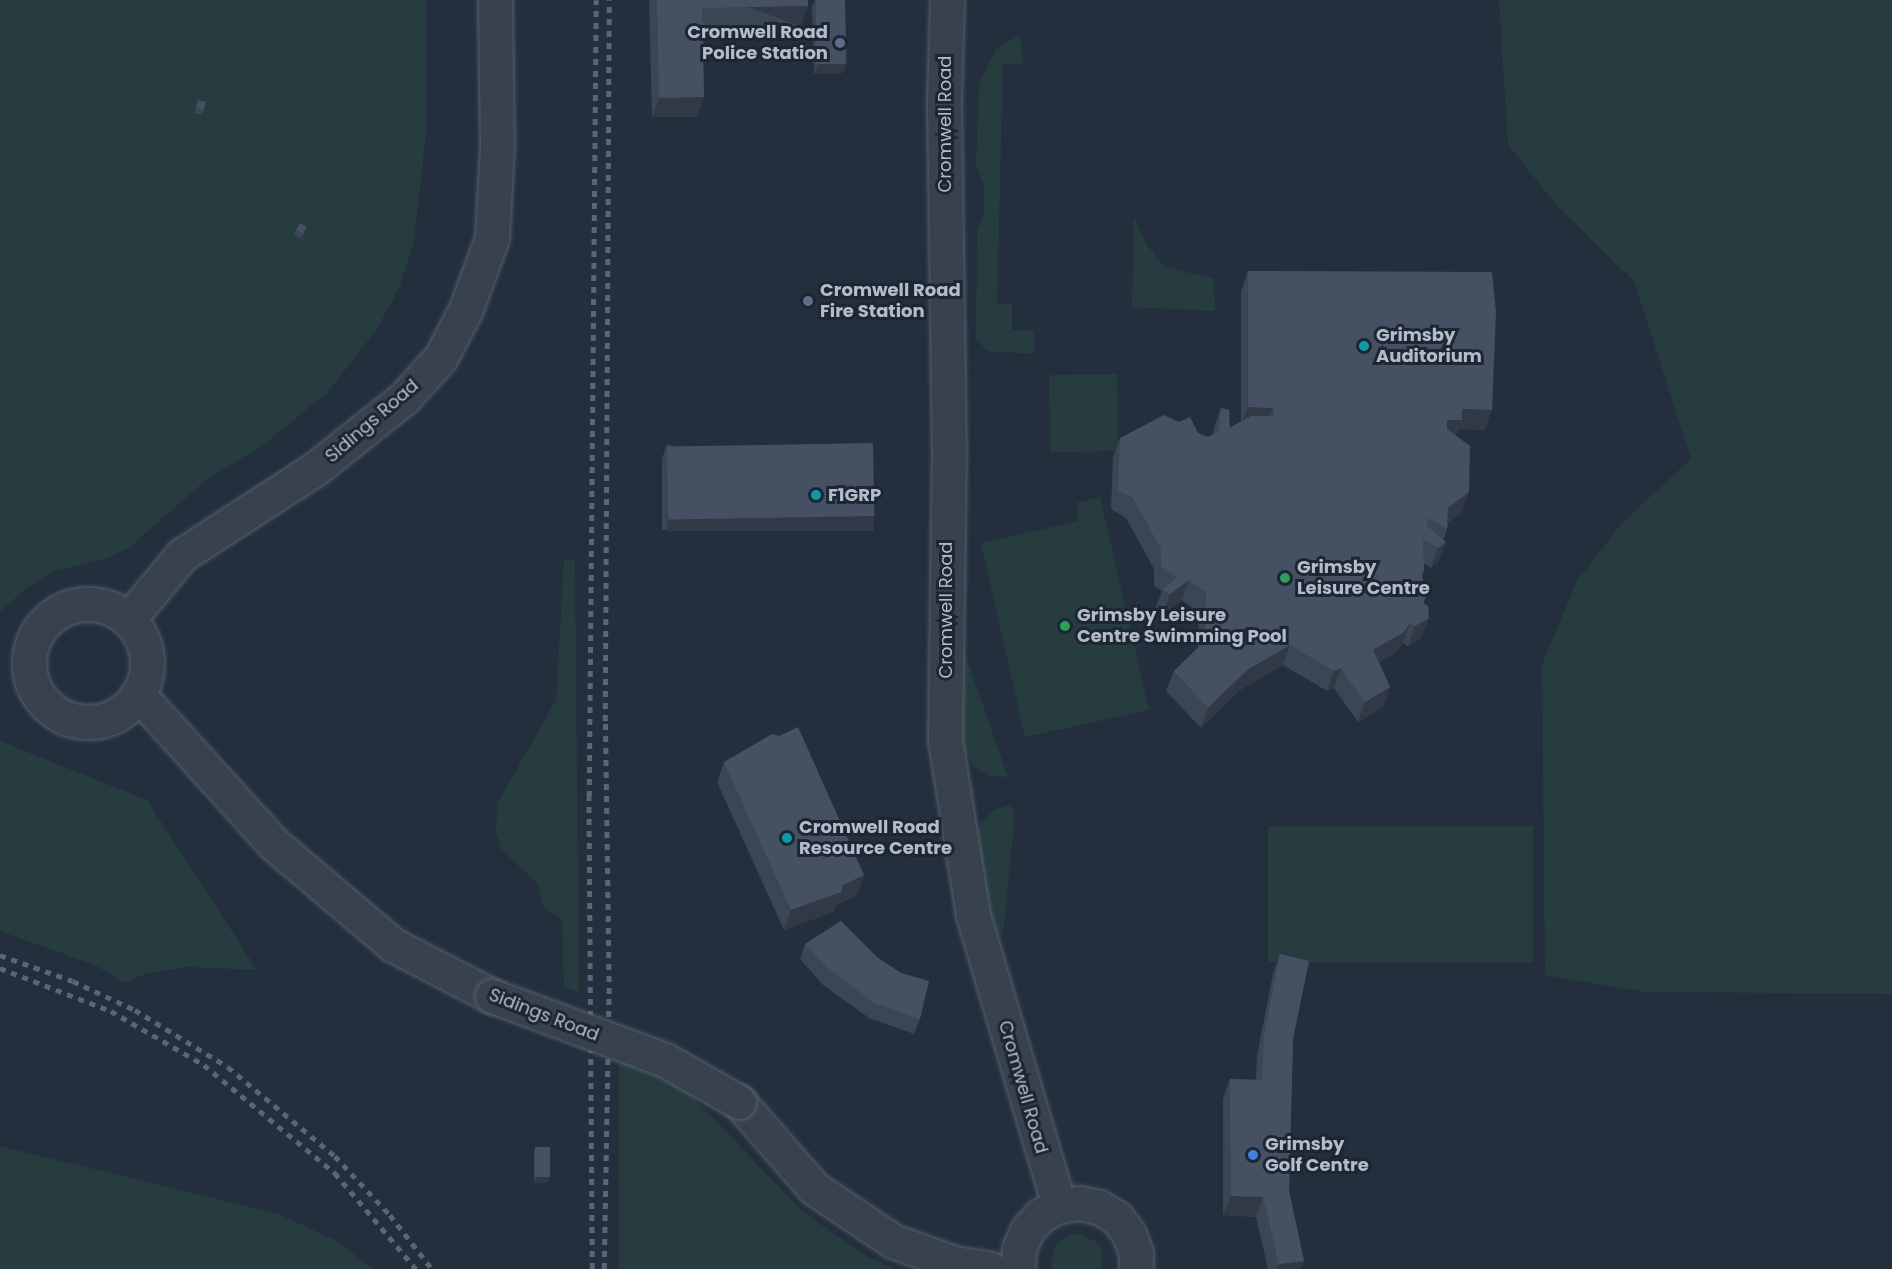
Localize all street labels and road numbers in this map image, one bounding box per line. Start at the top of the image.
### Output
street label: Cromwell Road [934,55,956,193]
street label: Sidings Road [321,375,423,467]
street label: Cromwell Road [935,541,957,679]
street label: Sidings Road [486,984,602,1046]
street label: Cromwell Road [994,1018,1052,1156]

